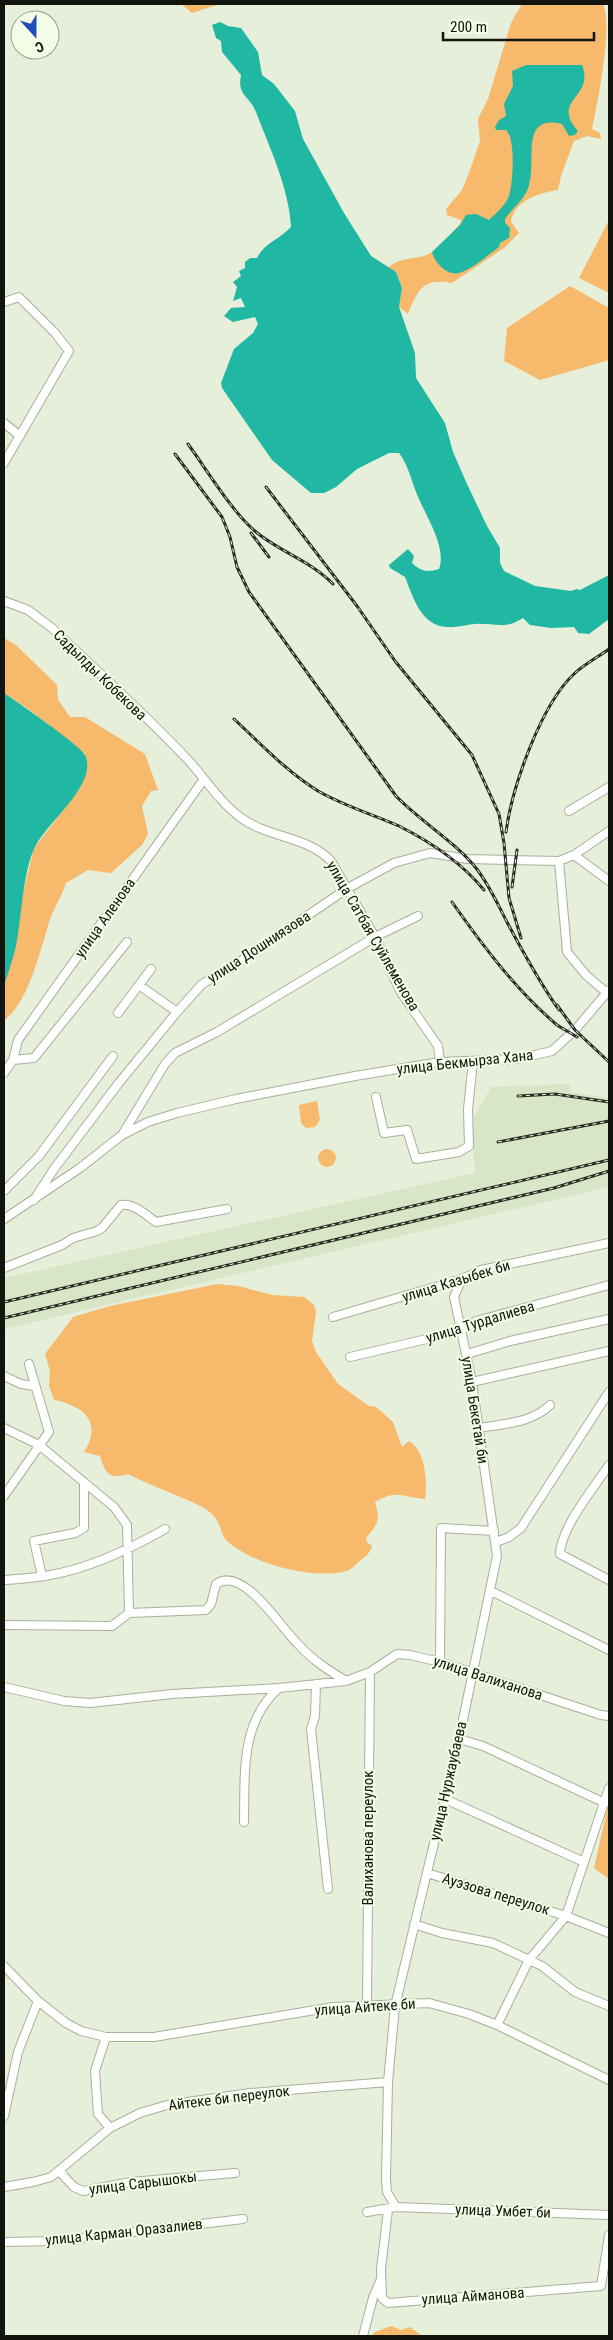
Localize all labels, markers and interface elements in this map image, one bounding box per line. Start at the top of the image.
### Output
north arrow [10,10,60,60]
scale bar [443,10,594,42]
text: 200 m [450,18,487,36]
text: С [33,38,46,56]
street label: Садылды Кобекова [50,626,150,724]
street label: улица Сатбая Суйлеменова [323,858,423,1014]
street label: улица Аленова [71,875,139,961]
street label: улица Дошниязова [204,907,314,987]
street label: улица Бекмырза Хана [396,1046,534,1078]
street label: улица Казыбек би [400,1256,512,1306]
street label: улица Турдалиева [424,1297,536,1347]
street label: улица Бекетай би [458,1355,492,1465]
street label: улица Валиханова [431,1652,545,1704]
street label: улица Нуржаубаева [426,1720,470,1842]
street label: Валиханова переулок [359,1770,377,1906]
street label: Ауэзова переулок [440,1869,552,1919]
street label: улица Айтеке би [314,1994,416,2020]
street label: Айтеке би переулок [167,2082,291,2114]
street label: улица Сарышокы [88,2167,198,2199]
street label: улица Умбет би [455,2200,551,2222]
street label: улица Карман Оразалиев [44,2215,204,2249]
street label: улица Айманова [421,2283,525,2309]

